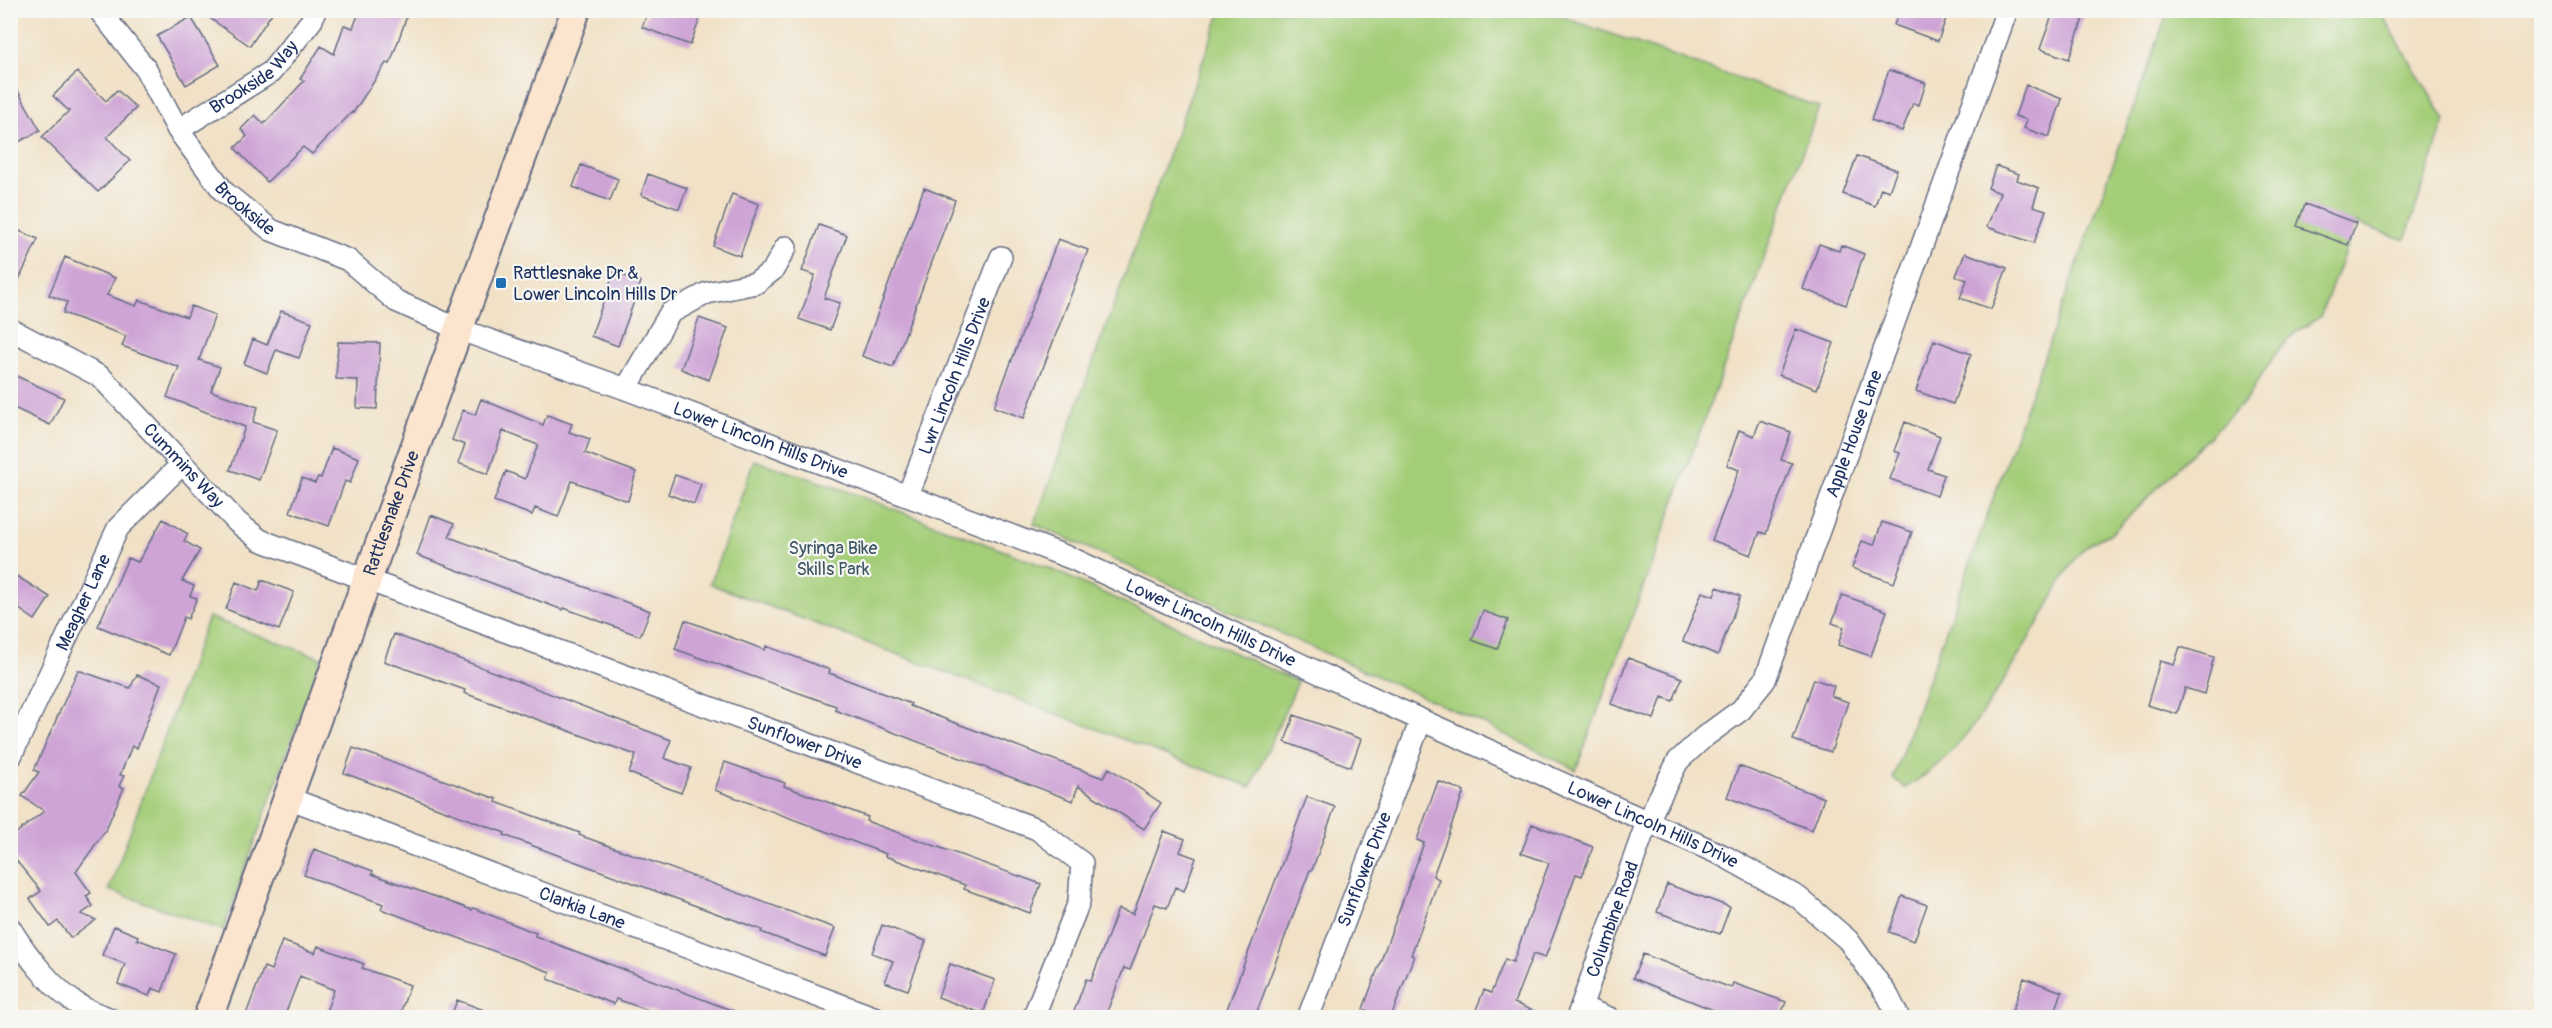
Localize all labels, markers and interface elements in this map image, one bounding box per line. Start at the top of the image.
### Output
street label: Brookside Way [205,35,303,119]
street label: Brookside [209,177,280,240]
place label: Rattlesnake Dr & Lower Lincoln Hills Dr [513,262,678,306]
marker: Rattlesnake Dr & Lower Lincoln Hills Dr [494,276,508,290]
street label: Lwr Lincoln Hills Drive [913,294,996,458]
street label: Apple House Lane [1820,367,1888,501]
street label: Lower Lincoln Hills Drive [670,396,851,484]
street label: Cummins Way [139,418,229,513]
street label: Rattlesnake Drive [358,447,424,579]
park label: Syringa Bike Skills Park [789,537,878,581]
street label: Meagher Lane [51,550,116,654]
street label: Lower Lincoln Hills Drive [1122,573,1300,672]
street label: Sunflower Drive [744,711,865,774]
street label: Lower Lincoln Hills Drive [1564,776,1743,873]
street label: Sunflower Drive [1332,809,1397,930]
street label: Columbine Road [1581,858,1644,980]
street label: Clarkia Lane [536,881,629,935]

